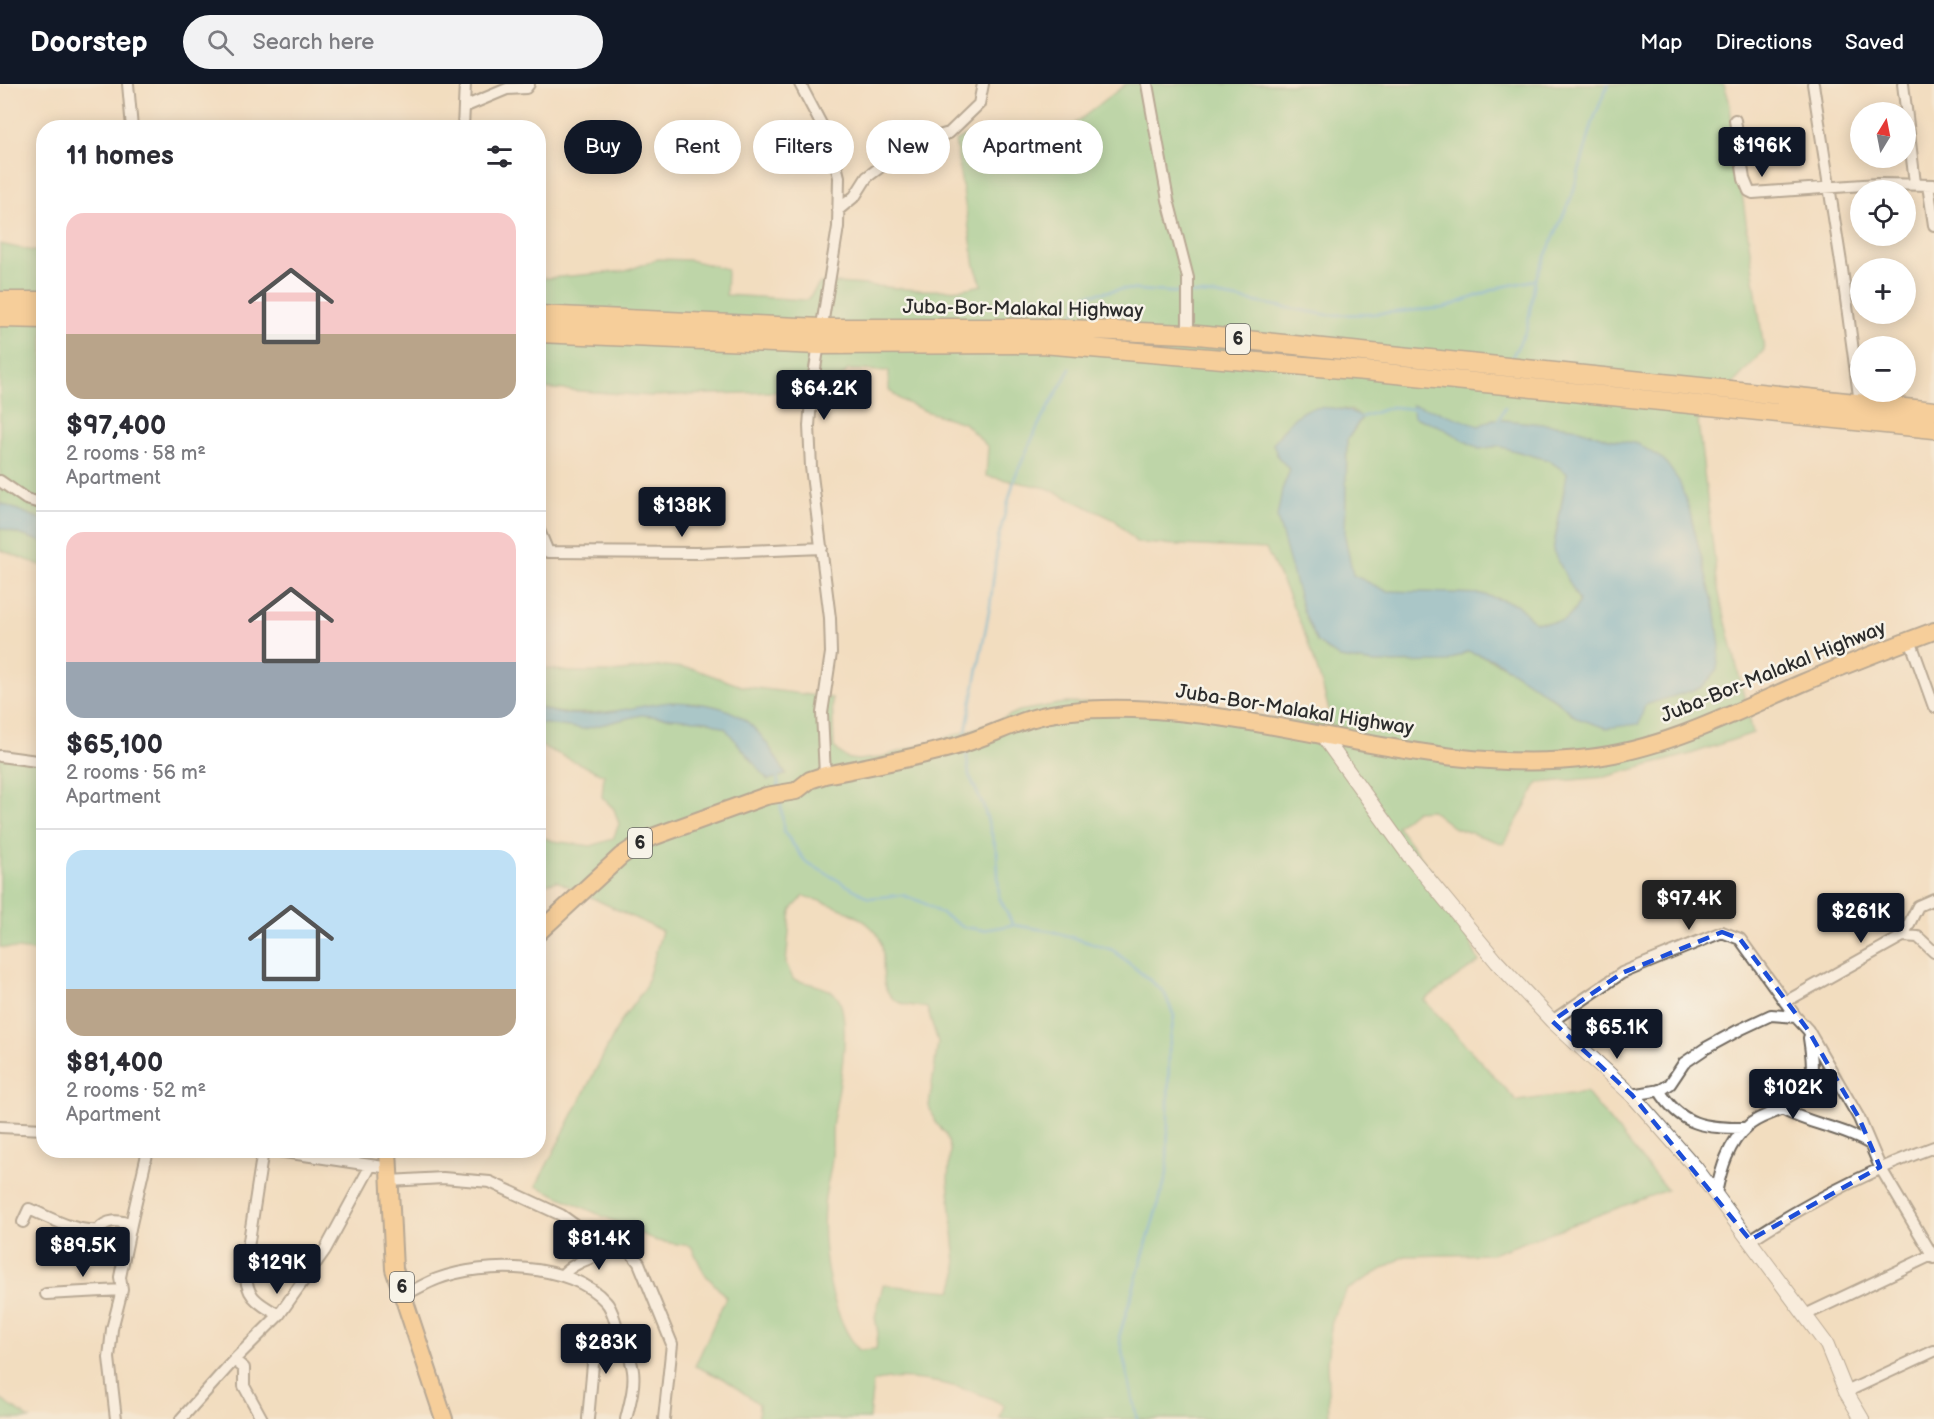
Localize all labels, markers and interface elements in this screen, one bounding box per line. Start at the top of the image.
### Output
search box [183,15,603,69]
text: Doorstep [30,26,147,59]
icon: search [204,26,237,59]
text: Search here [252,29,374,56]
text: Map [1640,30,1683,55]
text: Directions [1716,30,1812,55]
text: Saved [1845,30,1904,55]
north arrow [1850,102,1916,168]
map controls [1850,102,1916,402]
chip: Buy [564,120,642,174]
chip: Rent [654,120,741,174]
chip: Filters [753,120,854,174]
chip: New [866,120,950,174]
chip: Apartment [962,120,1103,174]
pin: $196K [1720,127,1804,178]
text: $196K [1732,134,1792,158]
icon: filters [483,140,516,173]
text: 11 homes [66,141,174,172]
button: locate [1850,180,1916,246]
icon: home [237,252,345,360]
button: + [1850,258,1916,324]
street label: Juba-Bor-Malakal Highway [902,295,1144,323]
road number: 6 [1226,324,1250,354]
button: − [1850,336,1916,402]
pin: $64.2K [775,370,873,421]
text: $64.2K [790,377,858,401]
text: $97,400 [66,411,166,442]
text: 2 rooms · 58 m² [66,442,206,466]
text: Apartment [66,466,161,490]
pin: $138K [640,487,724,538]
text: $138K [653,494,711,518]
icon: home [237,571,345,679]
street label: Juba-Bor-Malakal Highway [1657,616,1889,728]
street label: Juba-Bor-Malakal Highway [1174,679,1416,741]
text: $65,100 [66,730,163,761]
text: 2 rooms · 56 m² [66,761,206,785]
text: Apartment [66,785,161,809]
road number: 6 [628,828,652,858]
pin: $97.4K [1640,880,1738,931]
text: $97.4K [1656,887,1722,911]
icon: home [237,889,345,997]
pin: $261K [1819,893,1903,944]
text: $261K [1831,900,1891,924]
pin: $65.1K [1568,1009,1666,1060]
text: $65.1K [1585,1016,1649,1040]
text: $81,400 [66,1048,163,1079]
pin: $102K [1751,1069,1835,1120]
text: $102K [1763,1076,1823,1100]
text: 2 rooms · 52 m² [66,1079,206,1103]
text: Apartment [66,1103,161,1127]
pin: $81.4K [550,1220,648,1271]
pin: $89.5K [34,1227,132,1278]
text: $81.4K [567,1227,631,1251]
text: $89.5K [50,1234,116,1258]
pin: $129K [235,1244,319,1295]
text: $129K [248,1251,306,1275]
road number: 6 [390,1272,414,1302]
pin: $283K [564,1324,648,1375]
text: $283K [575,1331,637,1355]

